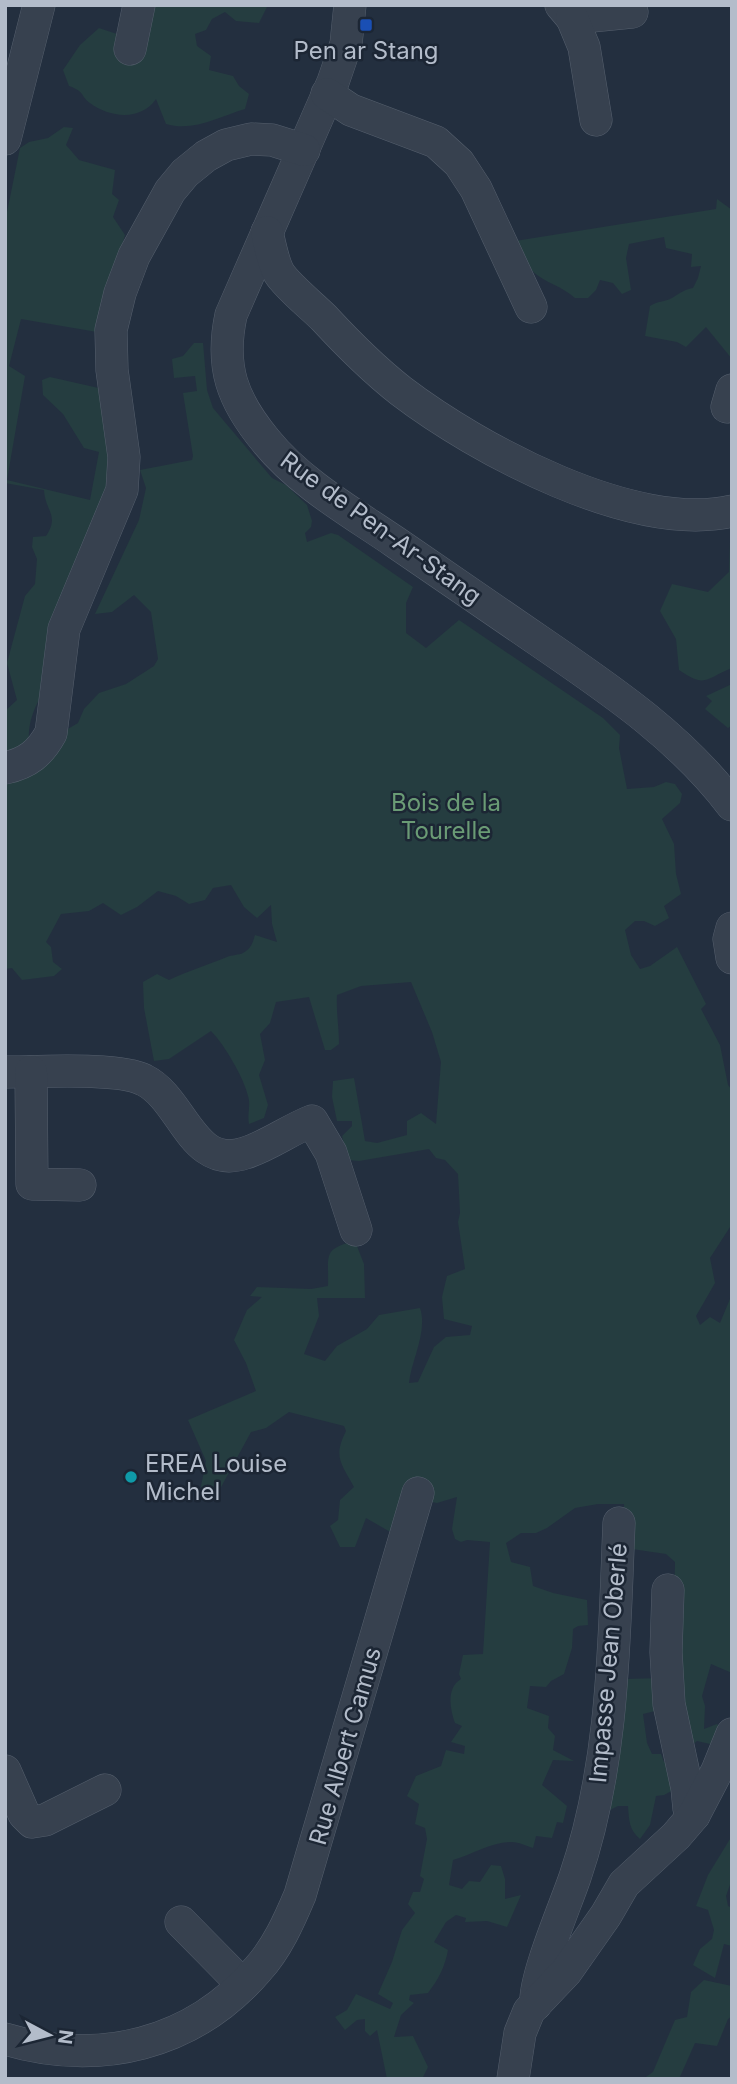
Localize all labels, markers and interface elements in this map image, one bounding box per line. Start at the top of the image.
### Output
marker: Pen ar Stang [358,17,374,33]
place label: Pen ar Stang [293,36,439,65]
street label: Rue de Pen-Ar-Stang [275,445,487,611]
park label: Bois de la Tourelle [391,788,501,845]
place label: EREA Louise Michel [145,1449,287,1506]
marker: EREA Louise Michel [123,1469,139,1485]
street label: Impasse Jean Oberlé [583,1542,633,1784]
street label: Rue Albert Camus [303,1644,387,1848]
north arrow [14,2000,84,2070]
text: N [53,2028,78,2046]

